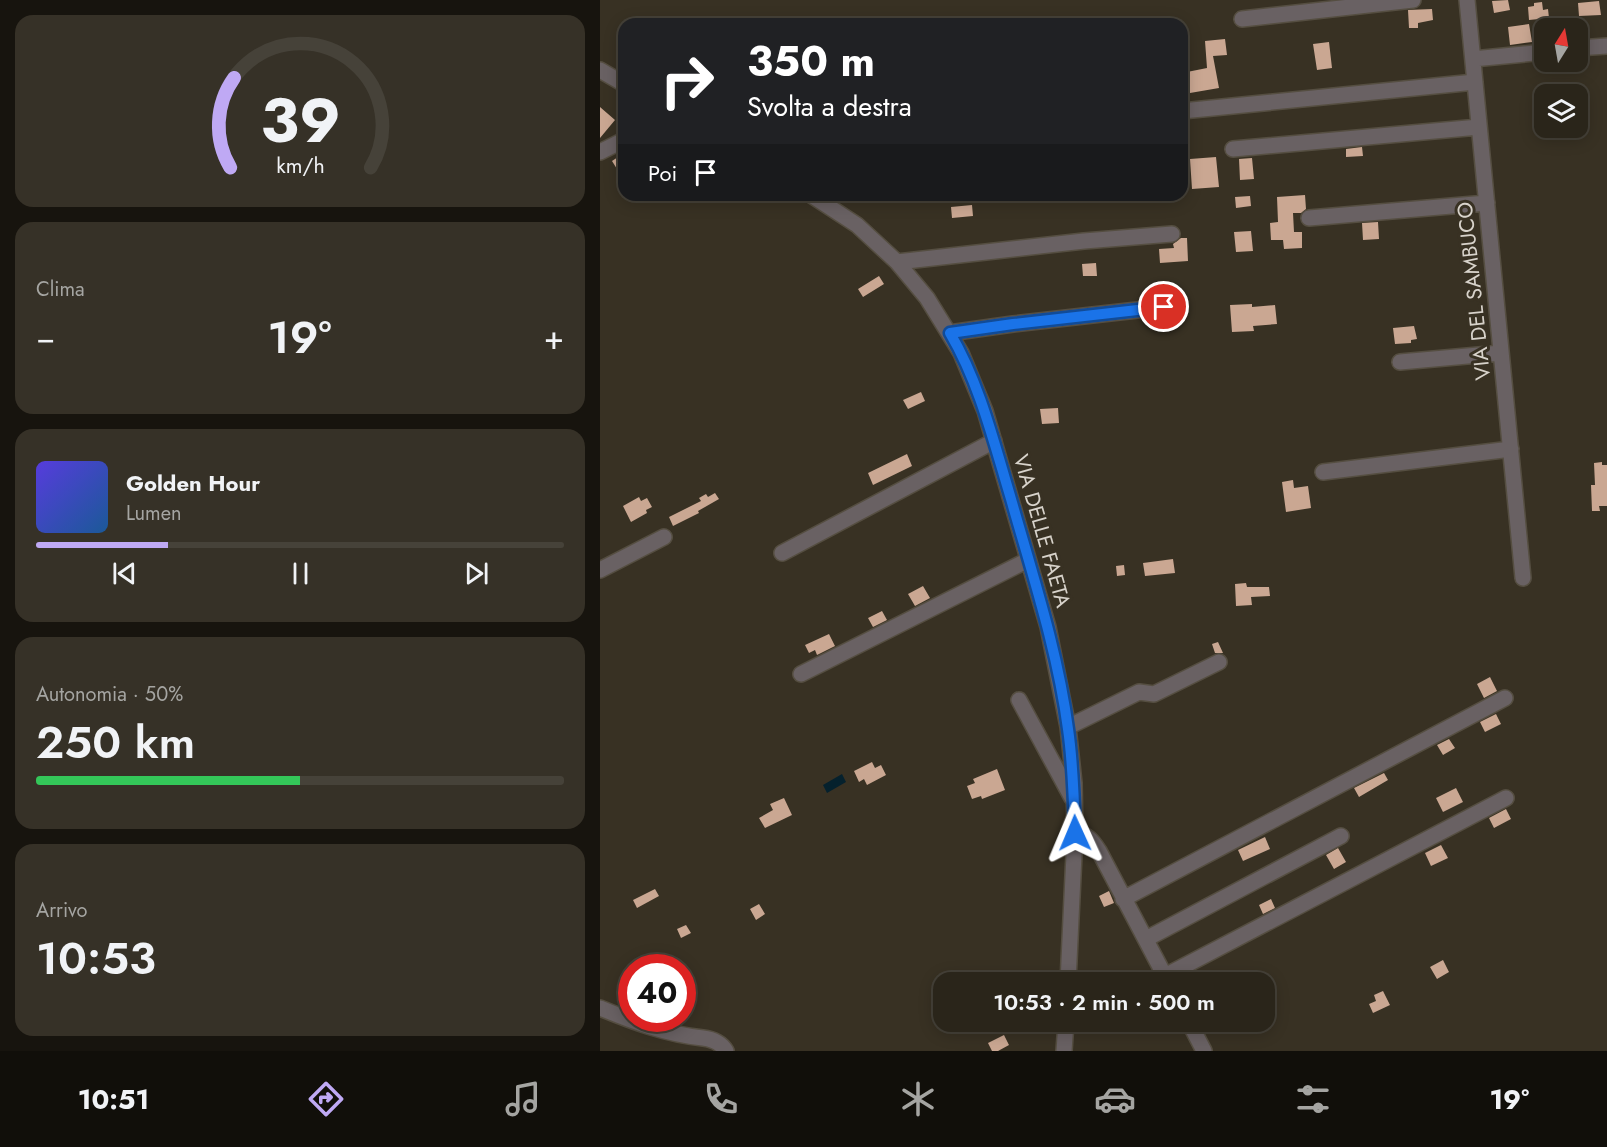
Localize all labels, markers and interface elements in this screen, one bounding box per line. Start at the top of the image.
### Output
north arrow [1534,18,1588,72]
map controls [1534,18,1588,138]
text: 350 m [747,31,875,92]
icon: right [648,42,726,120]
text: 39 [260,75,340,165]
button: layers [1534,84,1588,138]
text: Svolta a destra [747,87,912,126]
text: km/h [276,150,324,181]
icon: arrive [689,156,722,189]
text: Poi [648,157,677,189]
street label: VIA DEL SAMBUCO [1450,200,1498,382]
text: Clima [36,275,85,304]
pin [1138,281,1189,332]
icon: arrive [1147,290,1180,323]
text: 19° [268,305,332,370]
text: − [36,314,55,361]
text: + [544,314,564,361]
street label: VIA DELLE FAETA [1006,451,1078,611]
text: Golden Hour [126,467,260,499]
text: Lumen [126,499,182,528]
icon: previous [108,557,141,590]
icon: pause [284,557,317,590]
icon: next [460,557,493,590]
text: Autonomia · 50% [36,680,183,709]
text: 250 km [36,710,195,775]
position arrow [1043,801,1107,865]
text: Arrivo [36,896,88,925]
text: 10:53 [36,926,156,991]
speed limit sign: 40 [618,954,696,1032]
text: 10:53 · 2 min · 500 m [993,986,1215,1018]
icon: directions [305,1078,347,1120]
icon: music [502,1078,544,1120]
icon: phone [700,1078,742,1120]
icon: climate [897,1078,939,1120]
icon: car [1094,1078,1136,1120]
icon: filters [1292,1078,1334,1120]
text: 10:51 [78,1080,149,1119]
text: 19° [1489,1080,1529,1119]

